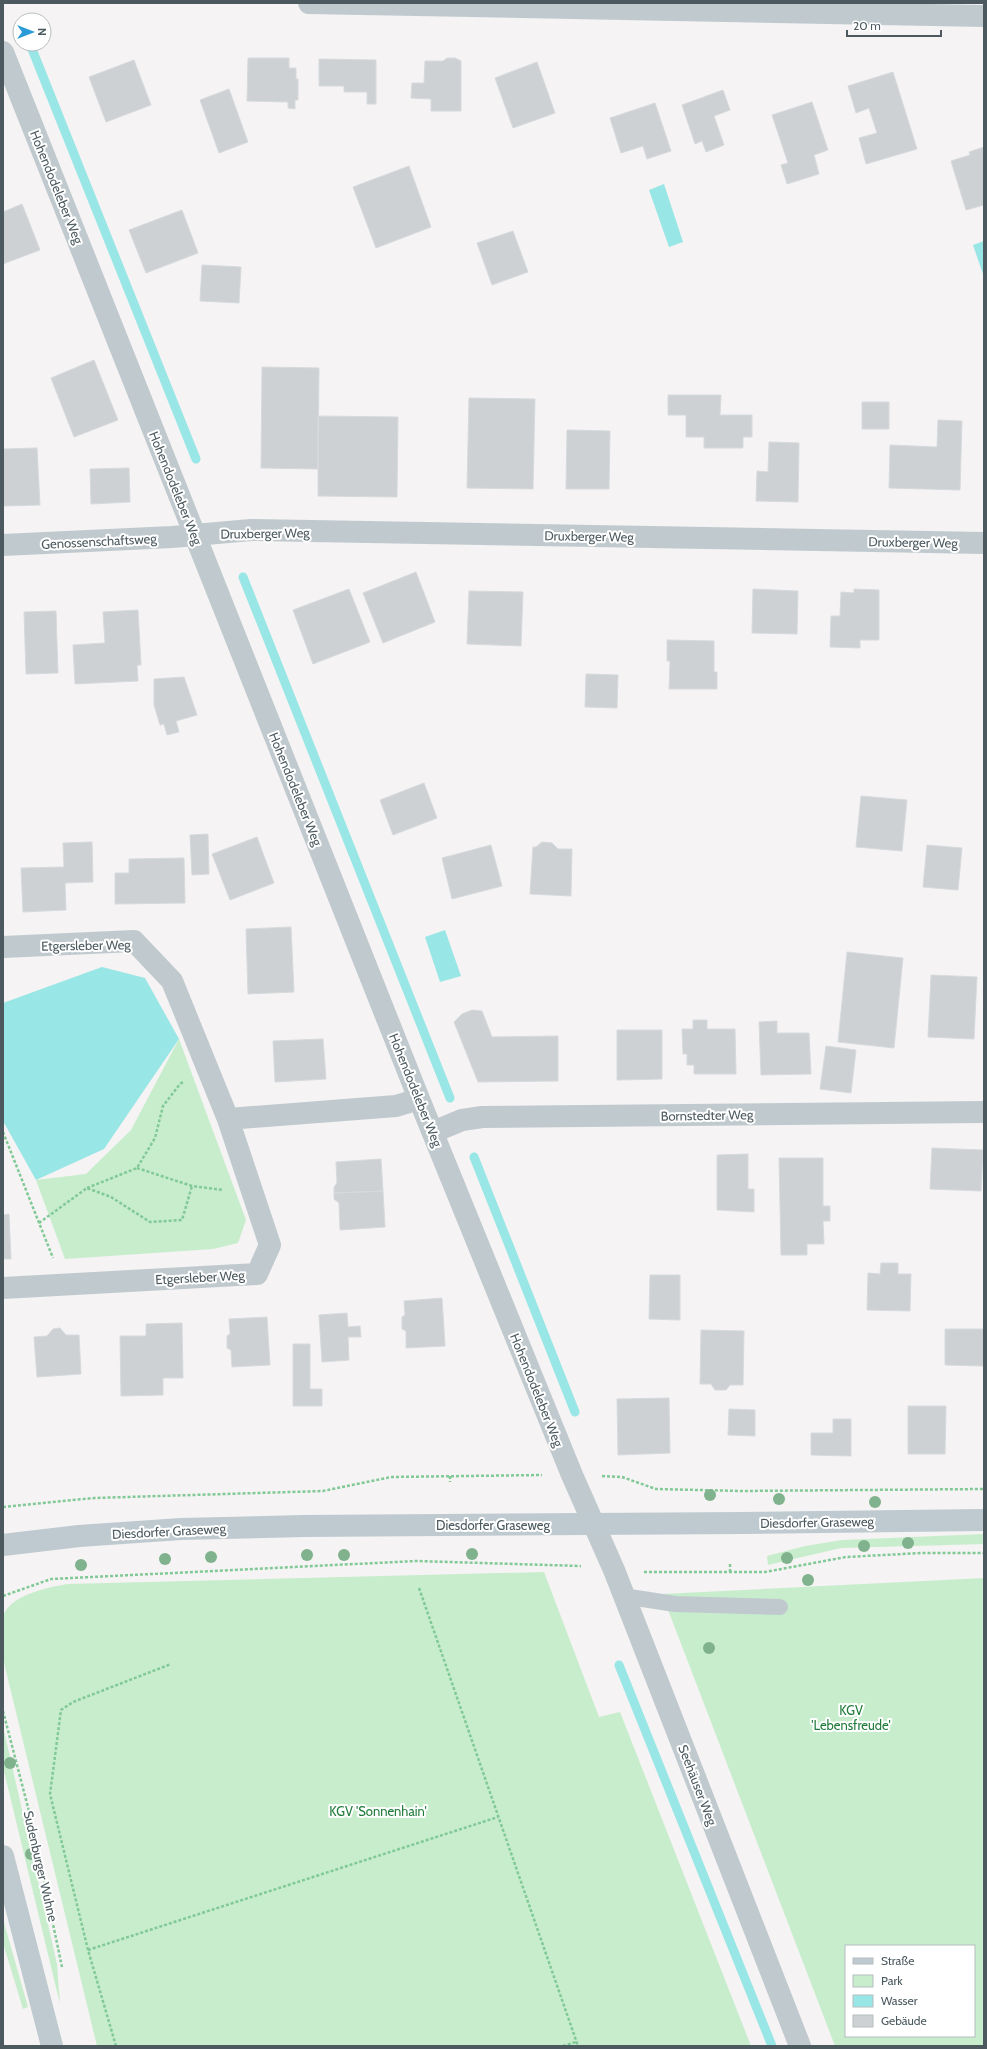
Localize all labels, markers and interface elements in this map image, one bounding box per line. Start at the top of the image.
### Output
north arrow [12,12,52,52]
scale bar [847,12,941,38]
text: 20 m [853,18,881,33]
text: N [35,28,49,36]
street label: Hohendodeleber Weg [27,128,87,246]
street label: Hohendodeleber Weg [146,429,206,547]
street label: Druxberger Weg [220,524,310,542]
street label: Druxberger Weg [544,527,634,545]
street label: Genossenschaftsweg [41,530,158,552]
street label: Druxberger Weg [868,533,958,551]
street label: Hohendodeleber Weg [266,730,326,848]
street label: Etgersleber Weg [41,936,131,954]
street label: Hohendodeleber Weg [386,1031,446,1149]
street label: Bornstedter Weg [660,1106,754,1124]
street label: Etgersleber Weg [155,1267,246,1287]
street label: Hohendodeleber Weg [507,1331,567,1449]
street label: Diesdorfer Graseweg [760,1513,875,1531]
street label: Diesdorfer Graseweg [436,1517,550,1533]
street label: Diesdorfer Graseweg [112,1520,227,1542]
park label: KGV 'Lebensfreude' [811,1702,891,1733]
street label: Seehäuser Weg [675,1742,721,1828]
park label: KGV 'Sonnenhain' [329,1803,427,1819]
street label: Sudenburger Wuhne [20,1809,62,1923]
legend [845,1945,975,2037]
text: Straße [881,1953,914,1968]
text: Park [881,1973,903,1988]
text: Wasser [881,1993,918,2008]
text: Gebäude [881,2013,927,2028]

